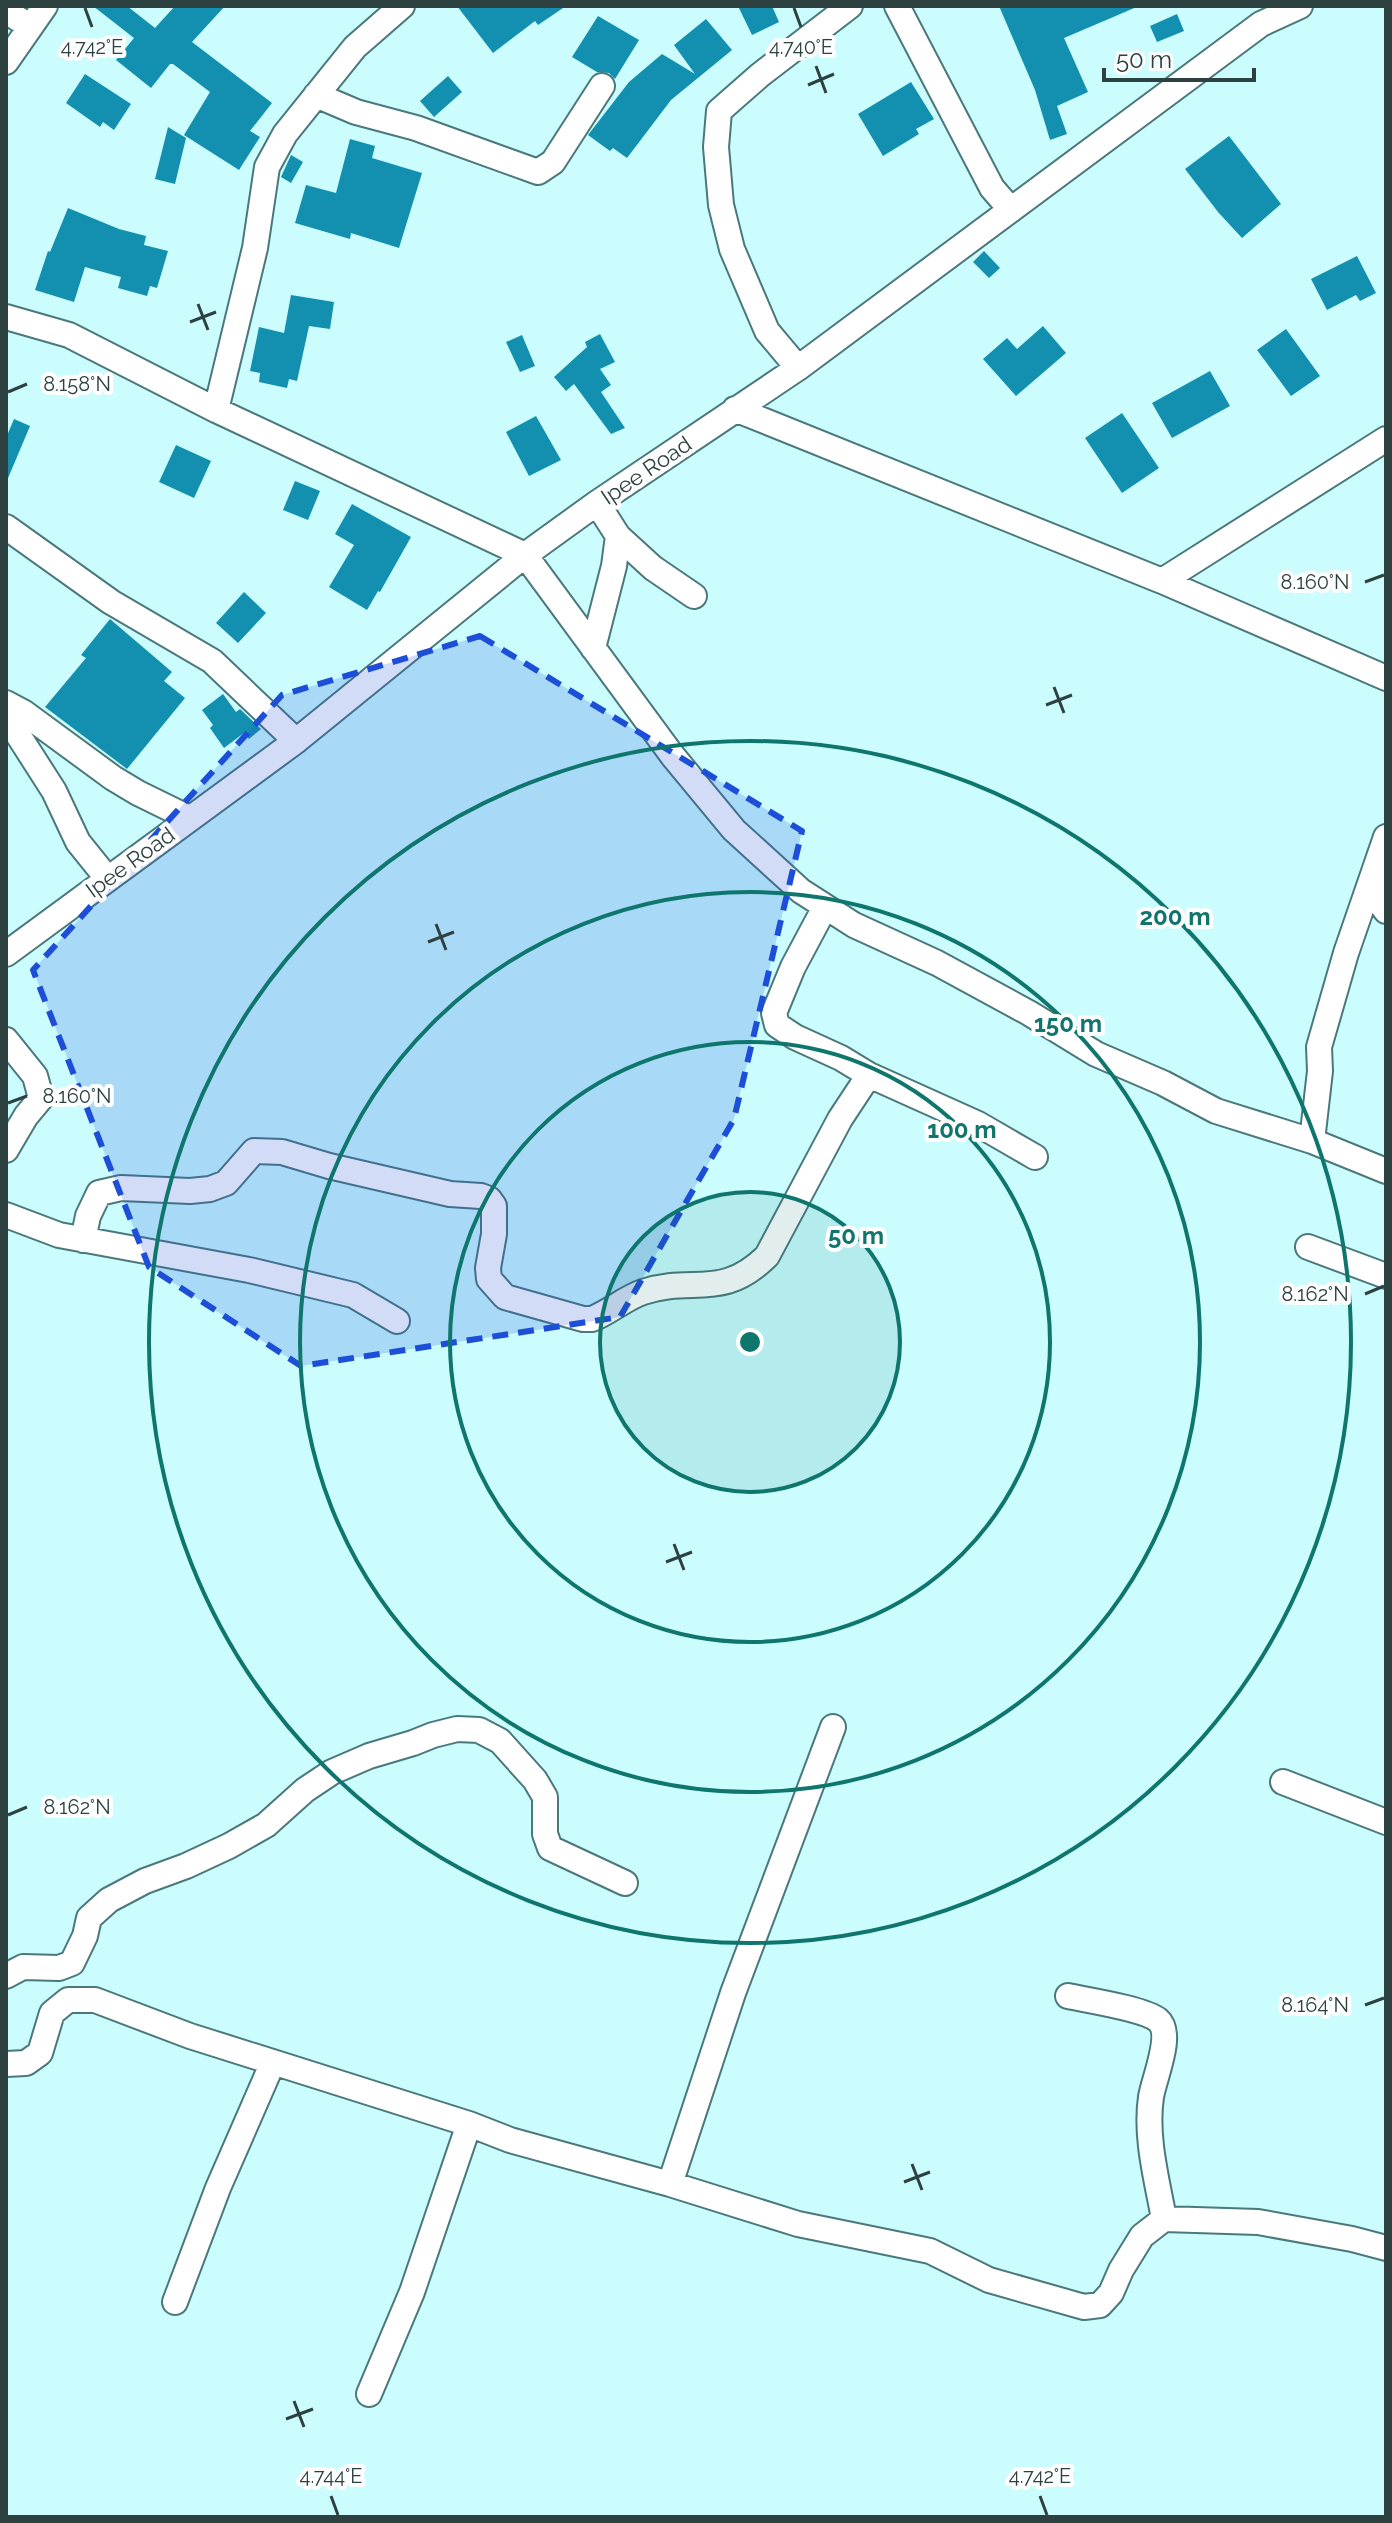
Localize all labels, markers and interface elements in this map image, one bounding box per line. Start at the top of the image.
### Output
scale bar [1104,32,1254,82]
text: 4.742°E [61,35,123,59]
text: 4.740°E [769,35,833,59]
text: 50 m [1116,45,1172,74]
text: 8.158°N [43,372,111,396]
street label: Ipee Road [596,430,696,510]
text: 8.160°N [1281,570,1349,594]
street label: Ipee Road [81,821,179,903]
text: 200 m [1139,902,1211,931]
text: 150 m [1034,1009,1102,1038]
text: 8.160°N [43,1084,111,1108]
text: 100 m [927,1115,997,1144]
text: 50 m [828,1221,884,1250]
text: 8.162°N [1281,1282,1349,1306]
centre of rings [736,1328,764,1356]
text: 8.162°N [43,1795,111,1819]
text: 8.164°N [1281,1993,1349,2017]
text: 4.744°E [300,2464,362,2488]
text: 4.742°E [1009,2464,1071,2488]

